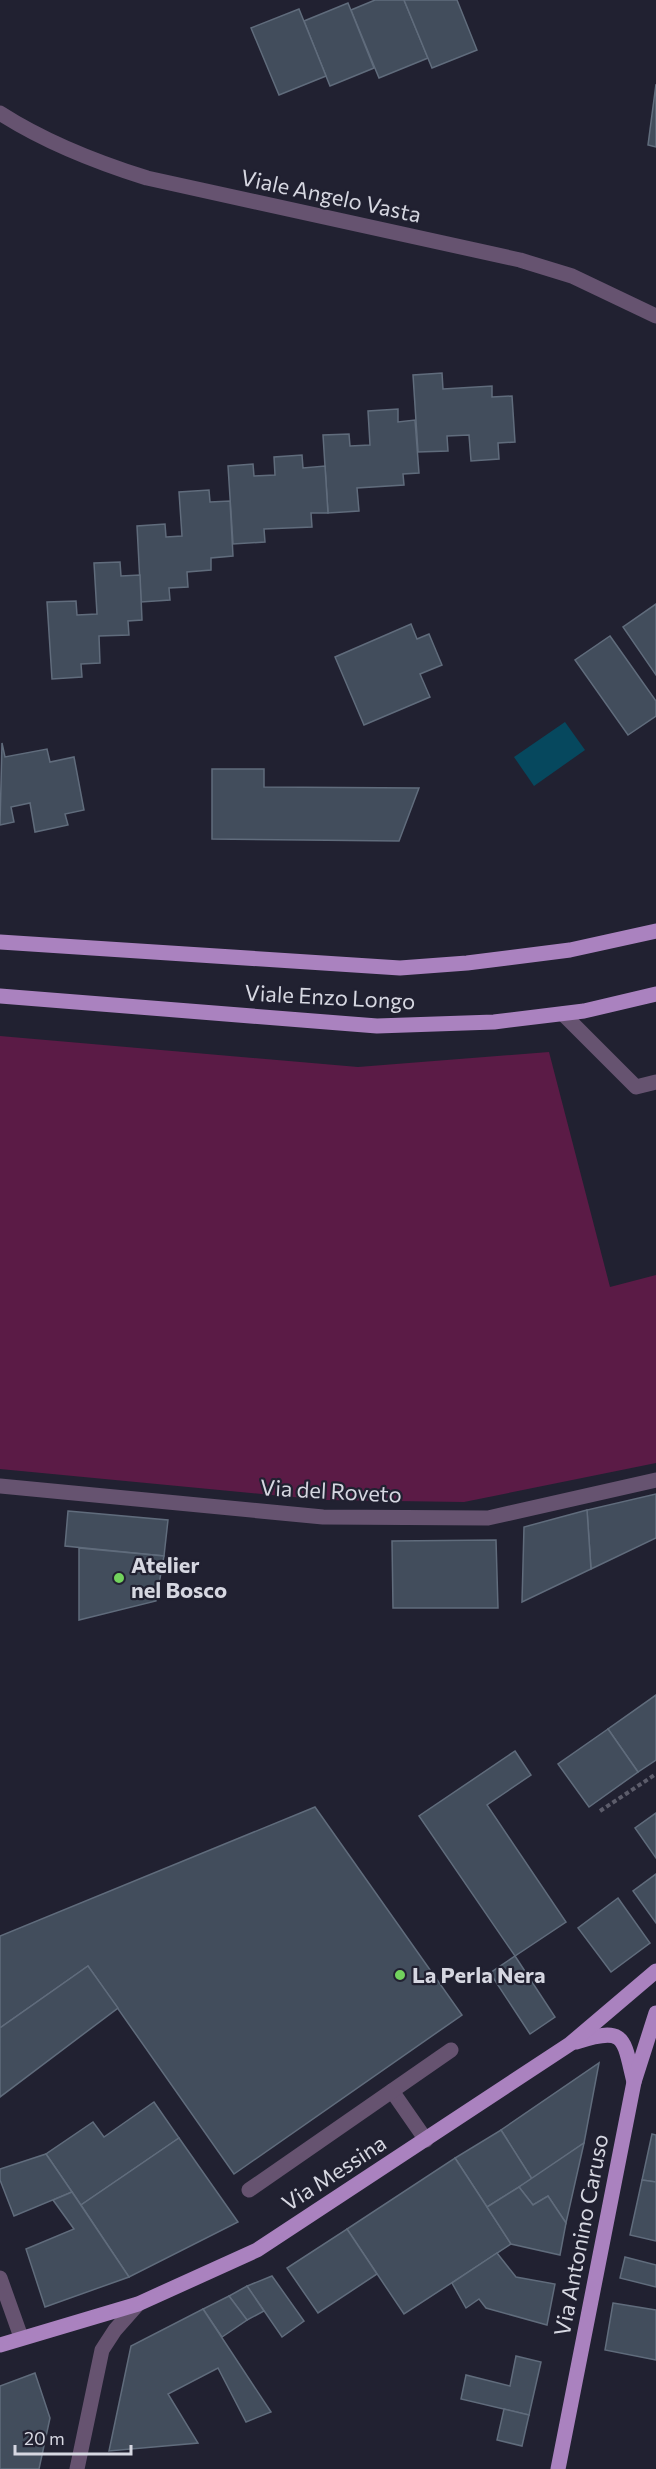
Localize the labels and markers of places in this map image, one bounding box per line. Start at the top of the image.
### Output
place label: Atelier nel Bosco [131,1551,227,1603]
marker: Atelier nel Bosco [112,1571,126,1585]
place label: La Perla Nera [412,1961,546,1988]
marker: La Perla Nera [393,1968,407,1982]

